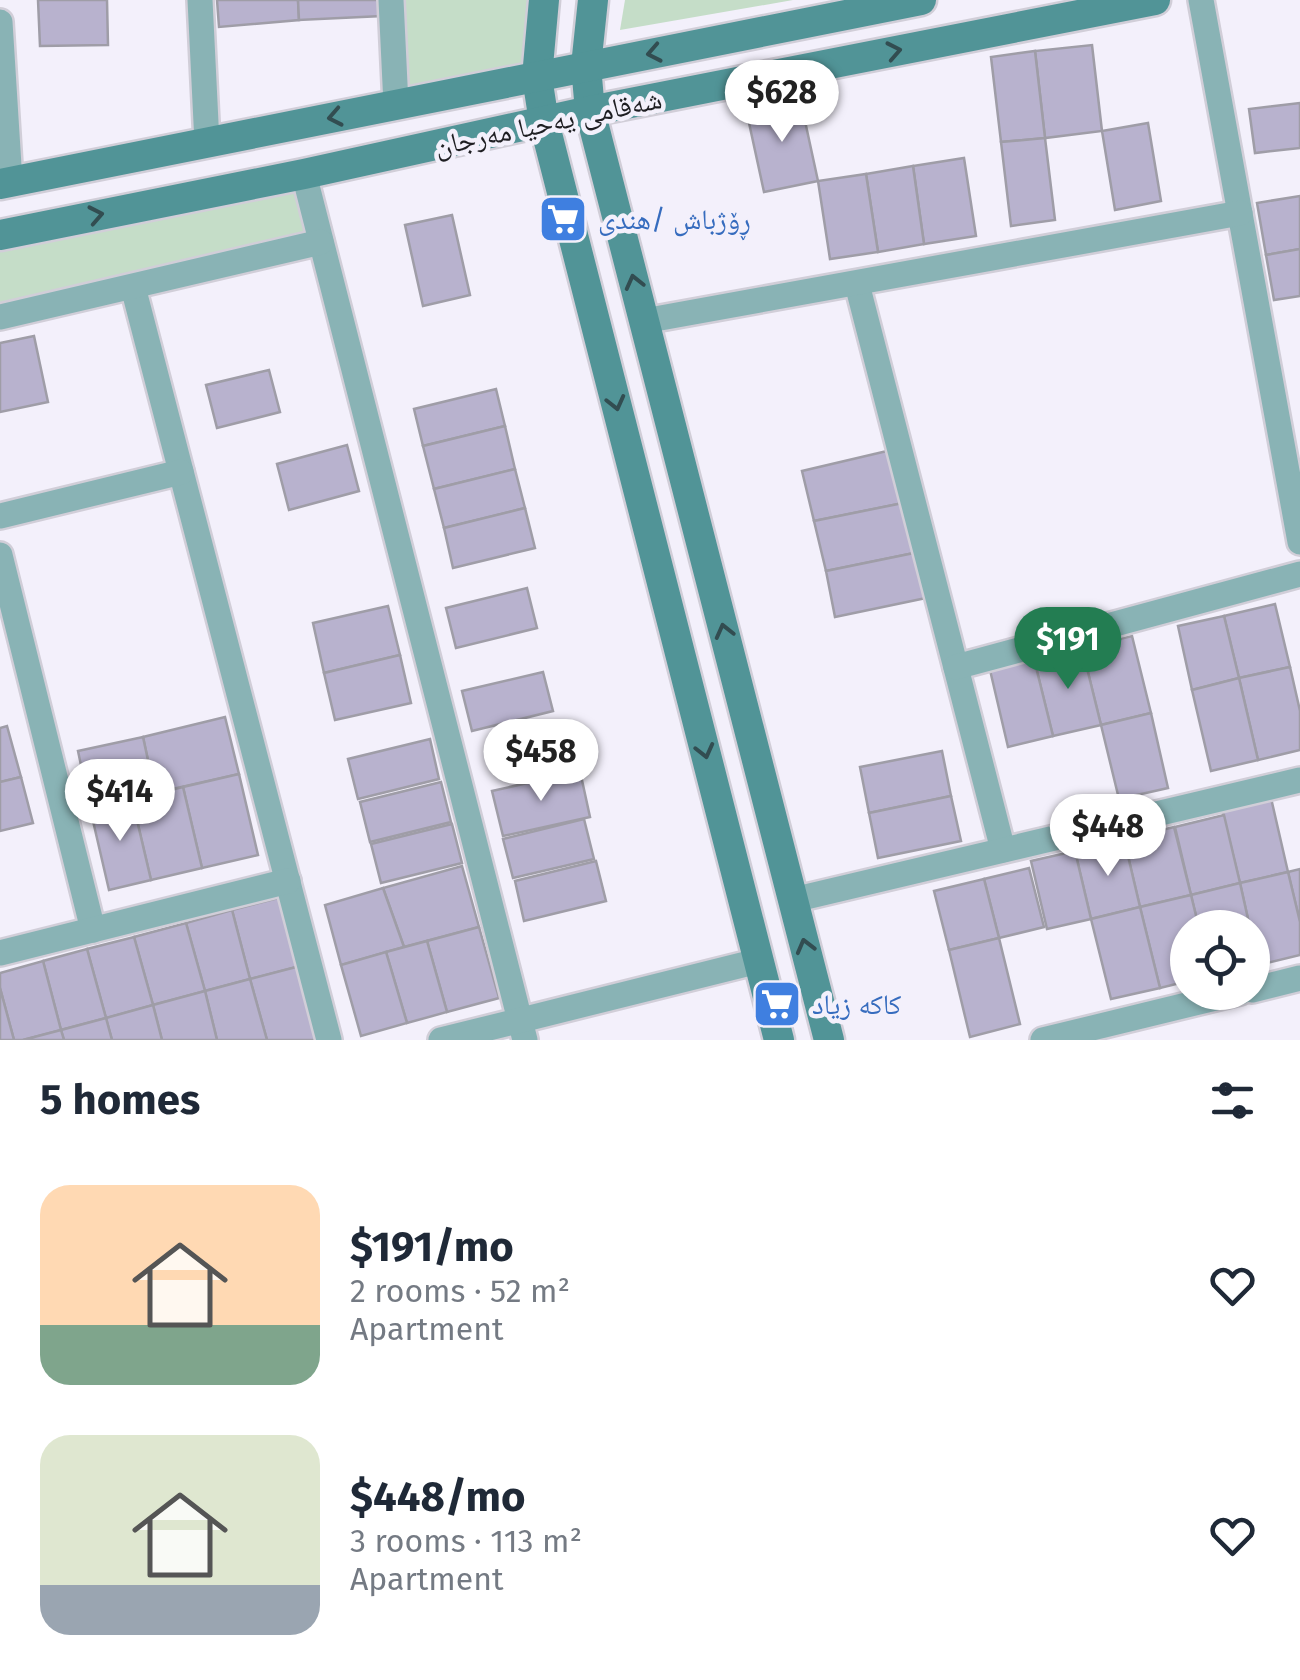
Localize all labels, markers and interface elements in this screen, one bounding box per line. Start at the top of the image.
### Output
one-way arrow [645,41,662,62]
one-way arrow [885,42,902,63]
pin: $628 [723,60,841,145]
text: $628 [747,73,817,111]
street label: شەقامی یەحیا مەرجان [431,82,665,164]
one-way arrow [327,106,344,127]
supermarket icon: ڕۆژباش /ھندی [537,193,589,245]
place label: ڕۆژباش /ھندی [598,203,751,241]
one-way arrow [87,206,104,227]
one-way arrow [625,274,646,291]
one-way arrow [604,394,625,411]
pin: $191 [1009,607,1127,692]
text: $191 [1036,620,1100,658]
one-way arrow [715,623,736,640]
pin: $458 [482,719,600,804]
text: $458 [505,732,577,770]
one-way arrow [693,742,714,759]
pin: $414 [61,759,179,844]
text: $414 [87,772,153,810]
pin: $448 [1049,794,1167,879]
text: $448 [1072,807,1144,845]
map controls [1170,910,1270,1010]
button: locate [1170,910,1270,1010]
one-way arrow [796,938,817,955]
supermarket icon: کاکە زیاد [751,978,803,1030]
place label: کاکە زیاد [812,988,902,1021]
icon: filters [1205,1073,1260,1128]
text: 5 homes [40,1075,200,1125]
text: $191/mo [350,1222,514,1272]
icon: home [120,1225,240,1345]
icon: heart [1205,1258,1260,1313]
text: 2 rooms · 52 m² [350,1272,570,1310]
text: Apartment [350,1310,504,1348]
text: $448/mo [350,1472,526,1522]
icon: home [120,1475,240,1595]
icon: heart [1205,1508,1260,1563]
text: 3 rooms · 113 m² [350,1522,582,1560]
text: Apartment [350,1560,504,1598]

